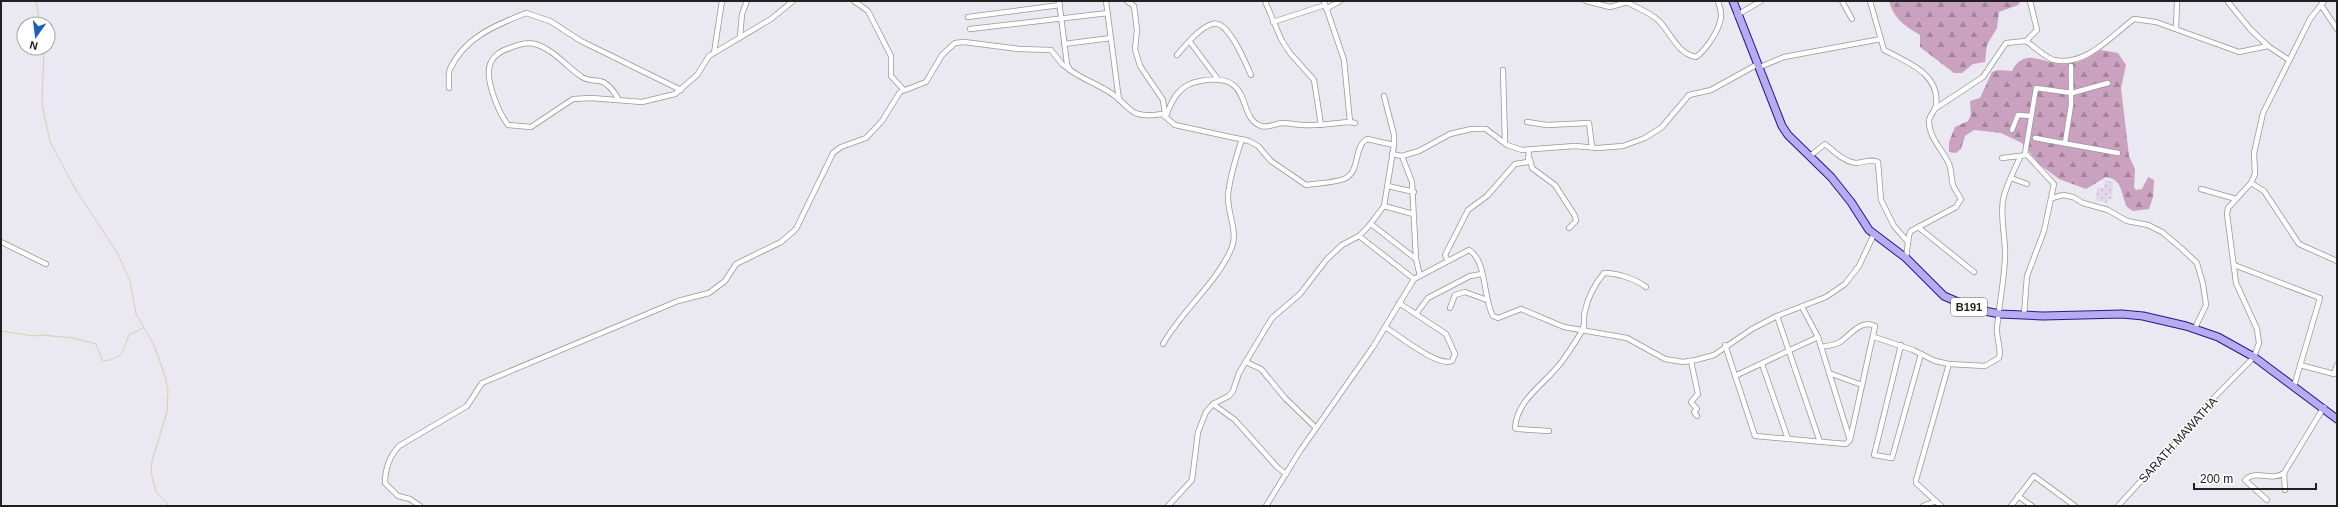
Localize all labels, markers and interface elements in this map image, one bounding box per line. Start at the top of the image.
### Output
north arrow [16,16,56,56]
text: N [28,39,39,52]
road number: B191 [1951,298,1987,316]
street label: SARATH MAWATHA [2136,394,2220,486]
scale bar [2194,465,2316,491]
text: 200 m [2200,472,2233,486]

